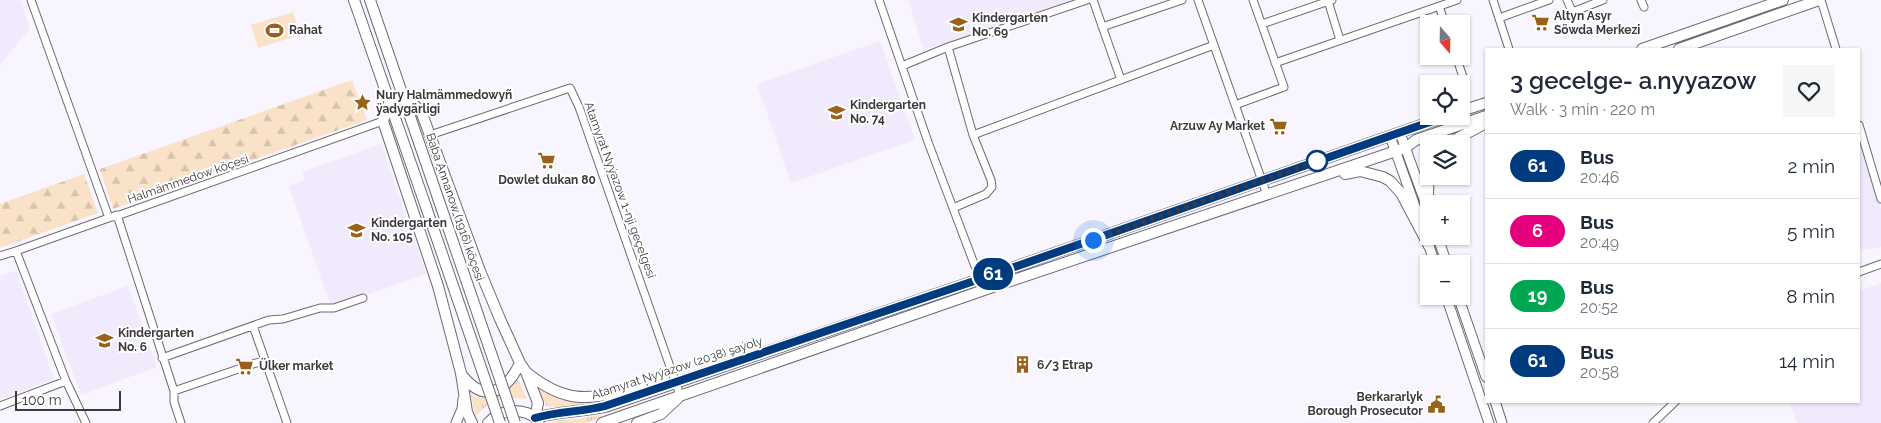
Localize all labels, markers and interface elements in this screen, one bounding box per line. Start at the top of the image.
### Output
place label: Altyn Asyr Söwda Merkezi [1554,9,1640,37]
place label: Kindergarten No. 69 [972,11,1048,39]
supermarket icon: Altyn Asyr Söwda Merkezi [1530,13,1550,33]
school or university icon: Kindergarten No. 69 [948,15,968,35]
north arrow [1420,15,1470,65]
map controls [1420,15,1470,305]
sports icon: Rahat [265,20,285,40]
place label: Rahat [289,23,323,37]
button: heart [1783,65,1835,117]
text: 3 gecelge- a.nyyazow [1510,66,1756,95]
button: locate [1420,75,1470,125]
place label: Nury Halmämmedowyñ ÿadygärligi [376,88,512,116]
place icon: Nury Halmämmedowyñ ÿadygärligi [352,92,372,112]
place label: Kindergarten No. 74 [850,98,926,126]
street label: Atamyrat Nyýazow 1-nji geçelgesi [581,100,659,280]
text: Walk · 3 min · 220 m [1510,100,1655,119]
school or university icon: Kindergarten No. 74 [826,102,846,122]
supermarket icon: Arzuw Ay Market [1269,116,1289,136]
place label: Arzuw Ay Market [1170,119,1265,133]
street label: Baba Annanow (1916) köçesi [423,131,487,283]
button: layers [1420,135,1470,185]
text: Bus [1580,146,1614,168]
unlabelled marker [1306,150,1328,172]
supermarket icon: Dowlet dukan 80 [537,151,557,171]
street label: Halmämmedow köçesi [126,152,250,206]
text: 61 [1528,155,1547,176]
text: 2 min [1788,155,1835,177]
text: 20:46 [1580,168,1620,187]
place label: Dowlet dukan 80 [498,173,596,187]
button: + [1420,195,1470,245]
text: Bus [1580,211,1614,233]
place label: Kindergarten No. 105 [371,216,447,244]
school or university icon: Kindergarten No. 105 [347,220,367,240]
text: 6 [1532,220,1543,241]
text: 5 min [1787,220,1835,242]
your location [1081,228,1106,253]
text: 20:49 [1580,233,1619,252]
button: − [1420,255,1470,305]
line badge: 61 [970,258,1016,290]
text: 61 [983,263,1003,284]
text: Bus [1580,276,1614,298]
text: 19 [1528,285,1547,306]
text: 8 min [1786,285,1835,307]
text: 20:52 [1580,298,1618,317]
place label: Kindergarten No. 6 [118,326,194,354]
school or university icon: Kindergarten No. 6 [94,330,114,350]
street label: Atamyrat Nyýazow (2038) şaýoly [590,334,765,402]
text: Bus [1580,341,1614,363]
text: 61 [1528,350,1547,371]
text: 14 min [1779,350,1835,372]
building icon: 6/3 Etrap [1013,355,1033,375]
supermarket icon: Ülker market [235,356,255,376]
place label: Ülker market [259,358,334,373]
place label: 6/3 Etrap [1037,358,1093,372]
text: 20:58 [1580,363,1619,382]
scale bar [15,388,121,411]
place label: Berkararlyk Borough Prosecutor [1308,390,1423,418]
text: 100 m [22,392,62,408]
public building icon: Berkararlyk Borough Prosecutor [1427,394,1447,414]

